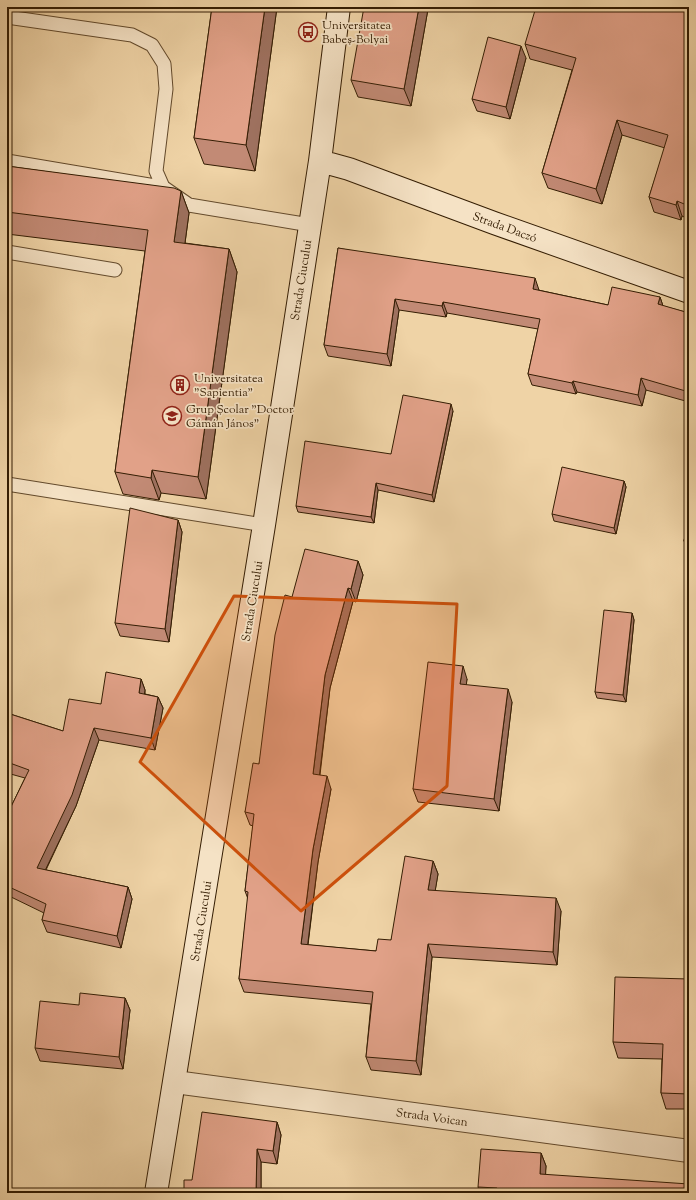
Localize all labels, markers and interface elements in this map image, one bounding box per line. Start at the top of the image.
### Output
place label: Universitatea Babeș-Bolyai [322,17,392,49]
bus stop icon: Universitatea Babeș-Bolyai [297,21,319,43]
street label: Strada Daczó [470,208,540,248]
street label: Strada Ciucului [287,238,317,322]
place label: Universitatea "Sapientia" [194,370,264,402]
building icon: Universitatea "Sapientia" [169,374,191,396]
place label: Grup Școlar "Doctor Gámán János" [186,401,294,433]
school or university icon: Grup Școlar "Doctor Gámán János" [161,405,183,427]
street label: Strada Ciucului [238,559,268,643]
street label: Strada Ciucului [187,879,217,963]
street label: Strada Voican [395,1104,469,1132]

